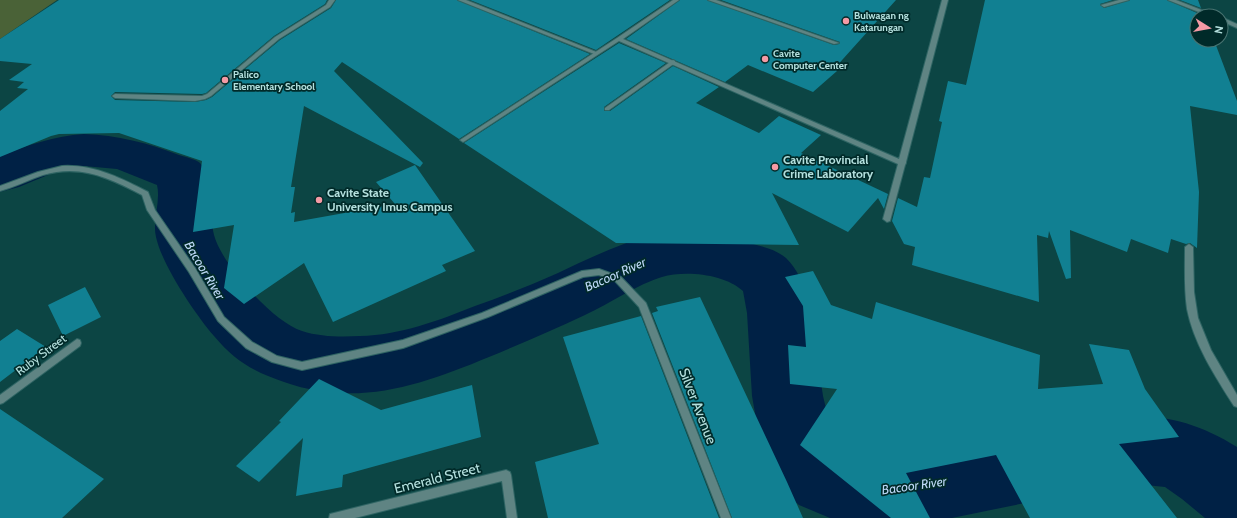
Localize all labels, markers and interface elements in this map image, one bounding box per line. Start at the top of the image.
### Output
north arrow [1189,8,1229,48]
place label: Bulwagan ng Katarungan [854,9,909,34]
marker: Bulwagan ng Katarungan [841,16,851,26]
text: N [1211,25,1226,35]
place label: Cavite Computer Center [773,47,848,72]
marker: Cavite Computer Center [760,54,770,64]
place label: Palico Elementary School [233,68,315,93]
marker: Palico Elementary School [220,75,230,85]
place label: Cavite Provincial Crime Laboratory [783,152,874,181]
marker: Cavite Provincial Crime Laboratory [770,162,780,172]
place label: Cavite State University Imus Campus [327,185,452,214]
marker: Cavite State University Imus Campus [314,195,324,205]
water label: Bacoor River [181,238,229,303]
water label: Bacoor River [582,253,649,295]
street label: Ruby Street [12,331,69,378]
street label: Silver Avenue [675,365,721,447]
street label: Emerald Street [392,459,482,497]
water label: Bacoor River [881,472,948,497]

